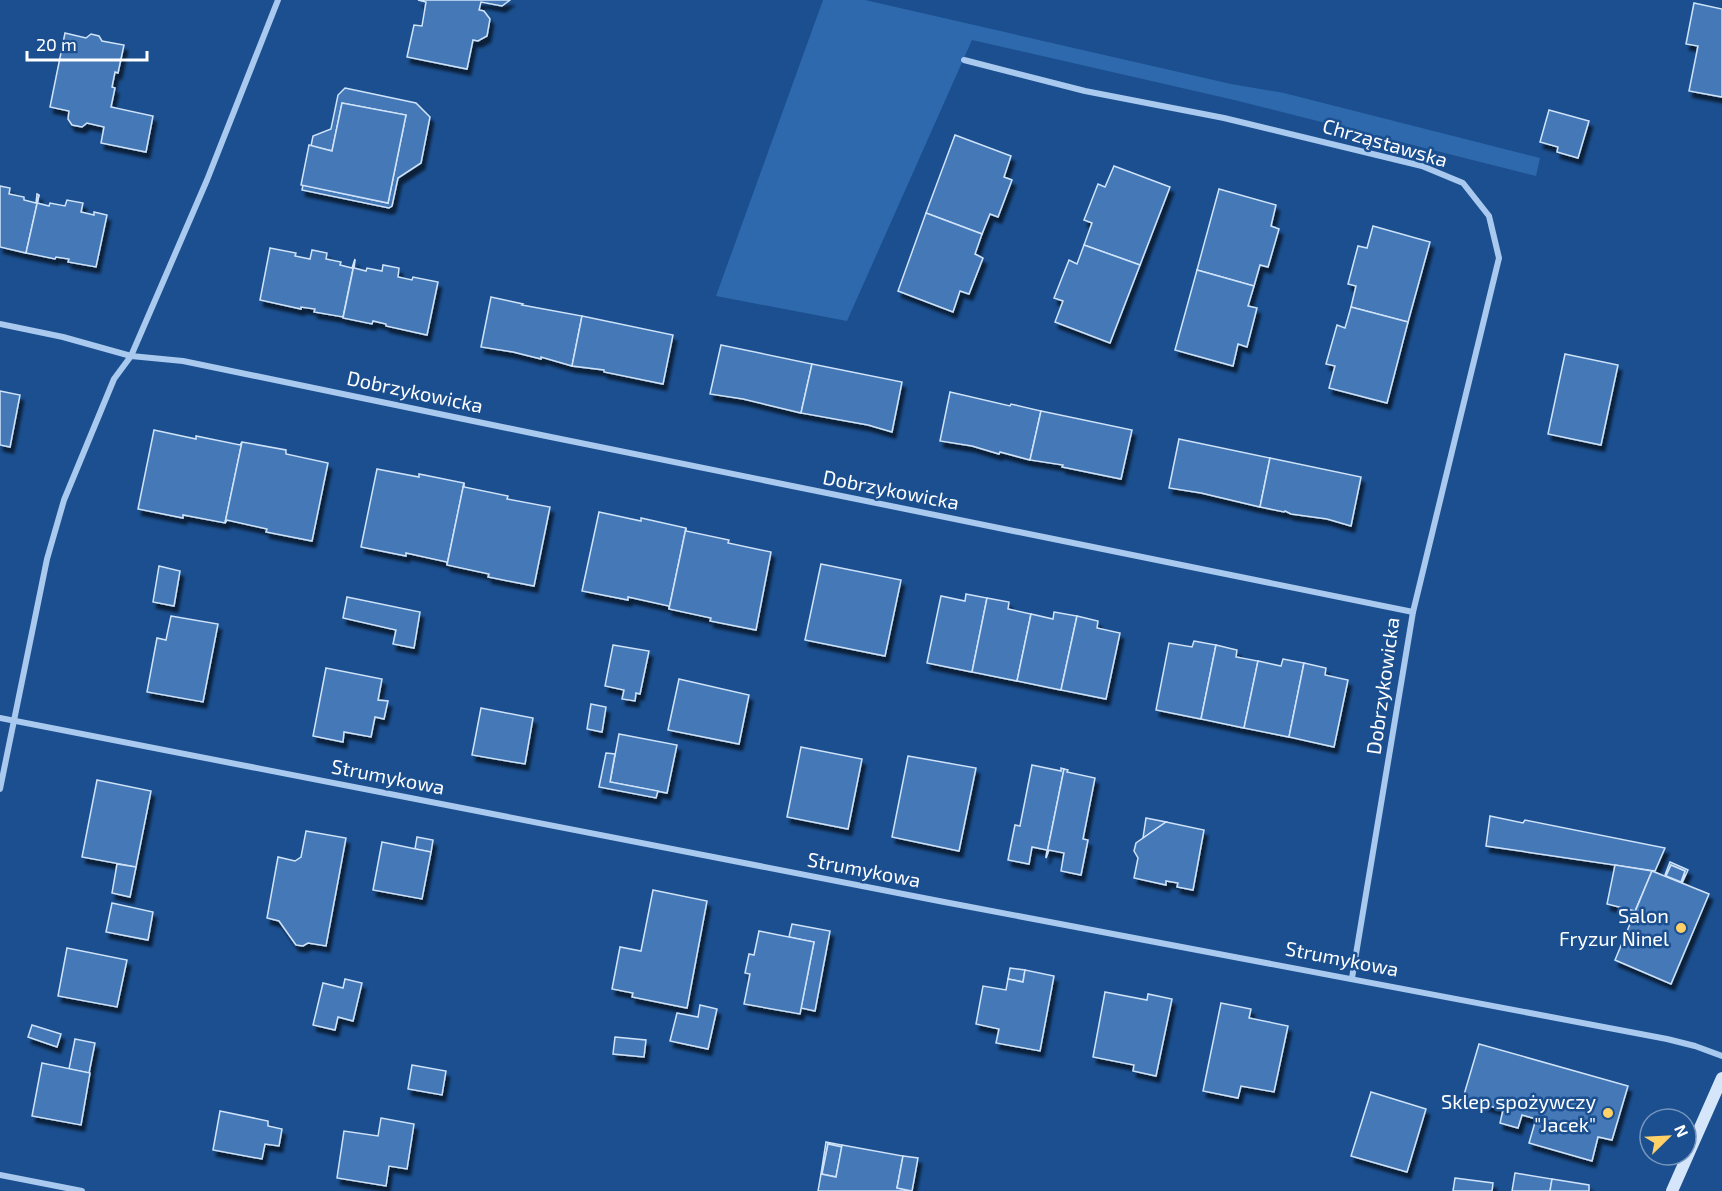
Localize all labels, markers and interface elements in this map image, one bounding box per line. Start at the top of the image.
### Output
scale bar [27,24,147,62]
text: 20 m [36,33,77,55]
street label: Chrząstawska [1320,113,1450,171]
street label: Dobrzykowicka [345,365,485,417]
street label: Dobrzykowicka [821,464,961,514]
street label: Dobrzykowicka [1360,616,1404,756]
street label: Strumykowa [330,753,447,799]
street label: Strumykowa [806,846,923,892]
place label: Salon Fryzur Ninel [1559,903,1669,950]
marker: Salon Fryzur Ninel [1674,921,1688,935]
street label: Strumykowa [1284,935,1401,981]
place label: Sklep spożywczy "Jacek" [1441,1089,1596,1136]
marker: Sklep spożywczy "Jacek" [1601,1106,1615,1120]
north arrow [1638,1107,1698,1167]
text: N [1671,1122,1693,1140]

